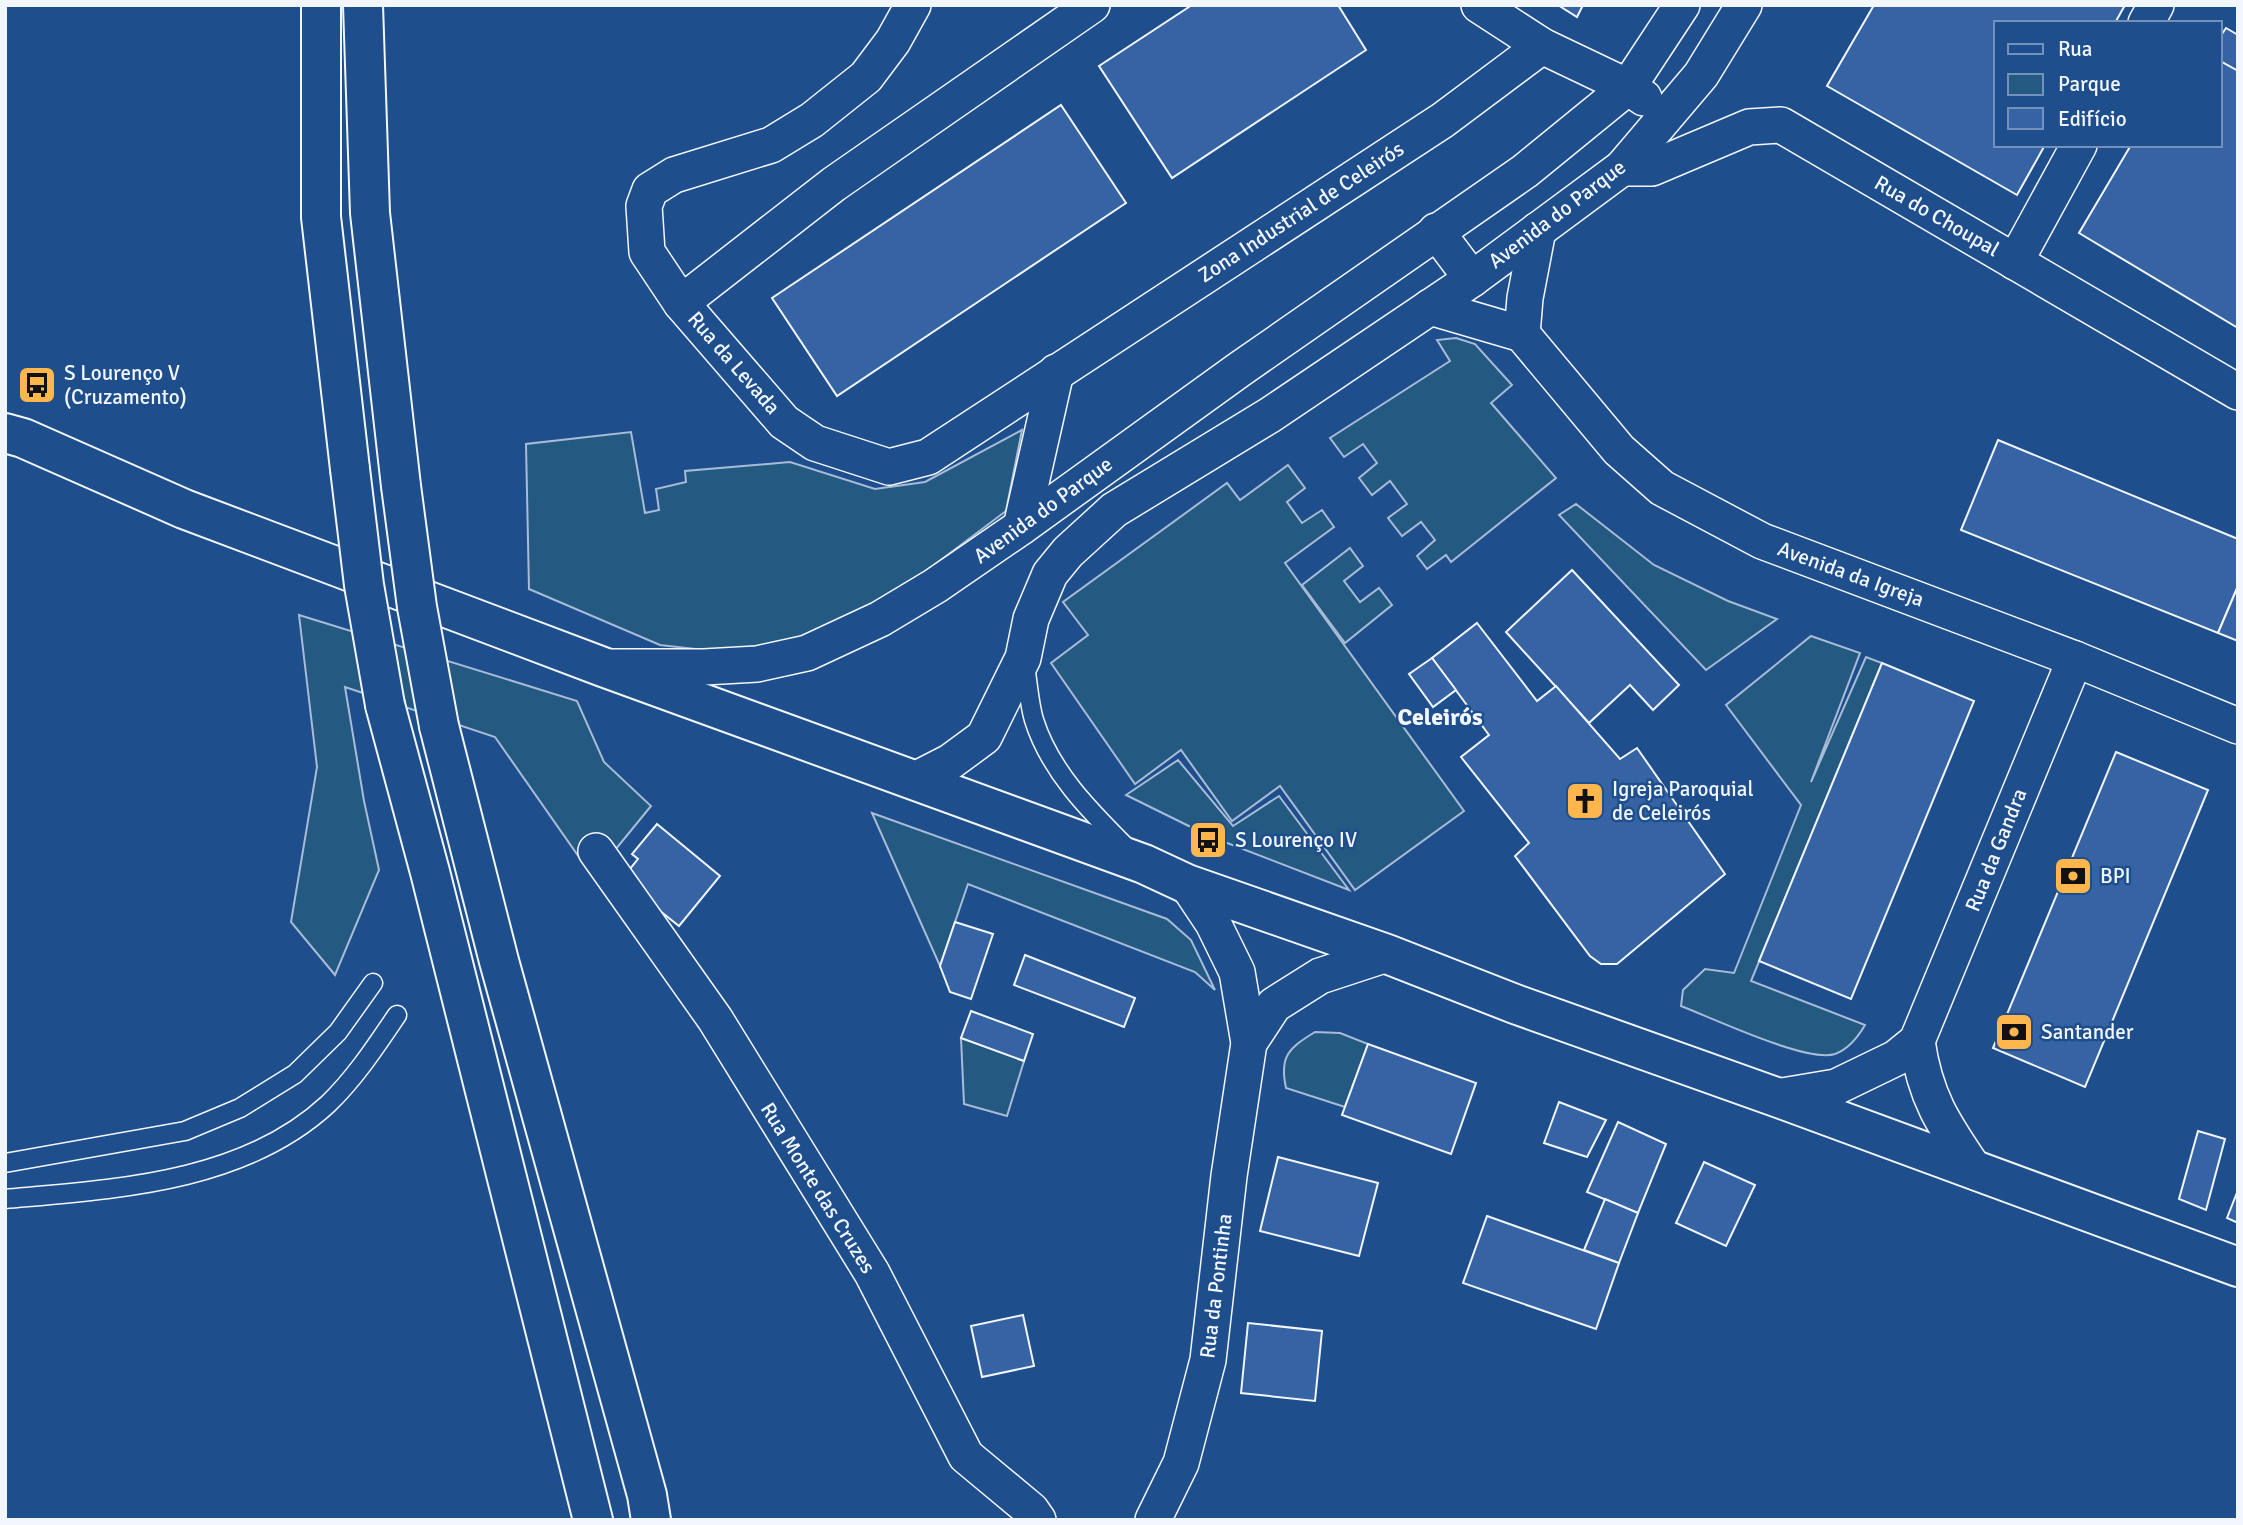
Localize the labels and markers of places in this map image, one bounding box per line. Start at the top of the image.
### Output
place label: S Lourenço V (Cruzamento) [64,360,187,410]
bus stop icon: S Lourenço V (Cruzamento) [16,364,58,406]
place label: Igreja Paroquial de Celeirós [1612,776,1754,826]
church icon: Igreja Paroquial de Celeirós [1564,780,1606,822]
bus stop icon: S Lourenço IV [1187,819,1229,861]
place label: S Lourenço IV [1235,827,1357,853]
bank icon: BPI [2052,855,2094,897]
place label: BPI [2100,863,2131,889]
bank icon: Santander [1993,1011,2035,1053]
place label: Santander [2041,1019,2134,1045]

